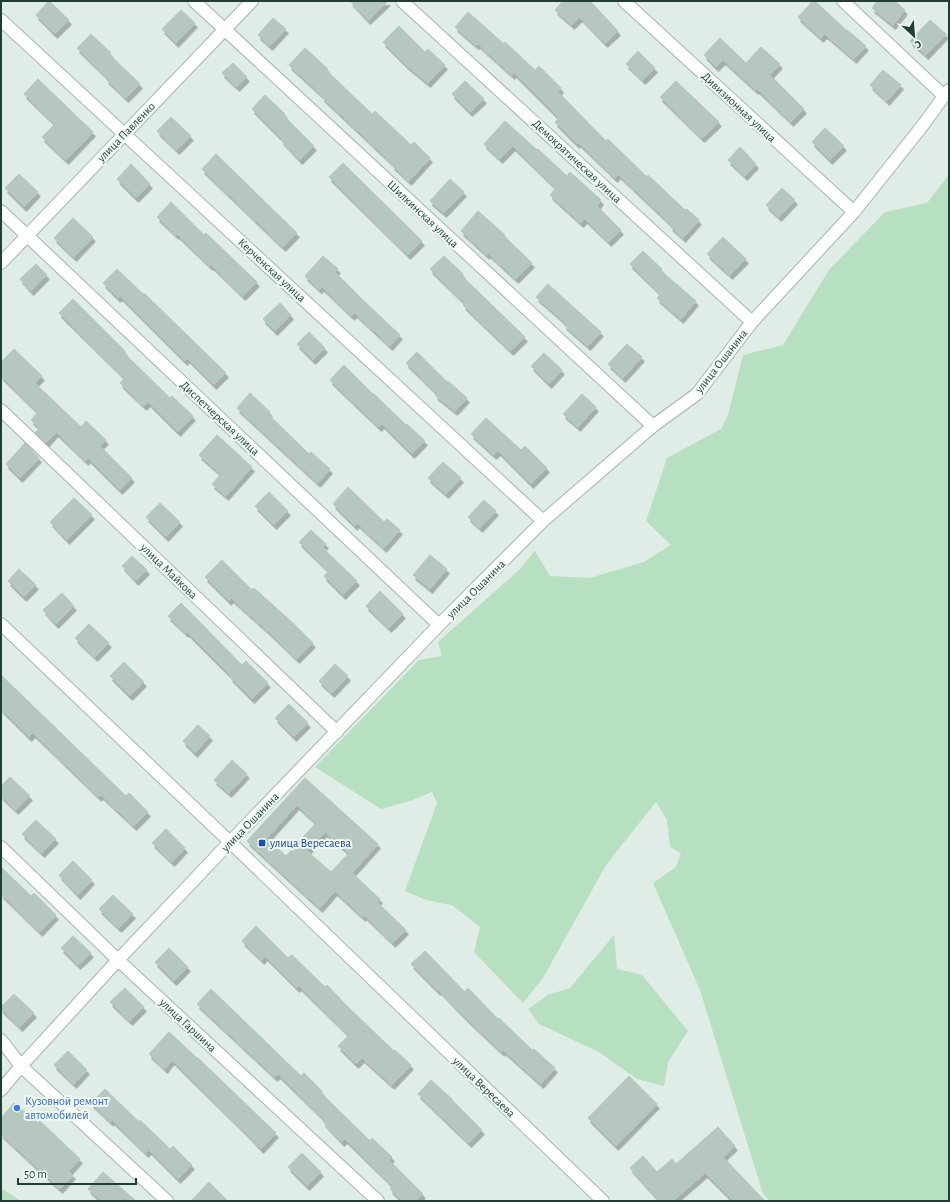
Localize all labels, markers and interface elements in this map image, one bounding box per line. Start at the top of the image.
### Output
north arrow [894,16,934,56]
text: С [913,38,923,51]
street label: Дивизионная улица [699,70,779,145]
street label: улица Павленко [94,100,158,166]
street label: Демократическая улица [530,117,624,206]
street label: Шилкинская улица [384,178,461,251]
street label: Керченская улица [235,236,308,305]
street label: улица Ошанина [692,327,751,396]
street label: Диспетчерская улица [177,378,262,459]
street label: улица Майкова [137,540,200,602]
street label: улица Ошанина [444,557,509,622]
street label: улица Ошанина [218,790,282,855]
place label: улица Вересаева [269,837,352,850]
marker: улица Вересаева [257,838,267,848]
street label: улица Гаршина [156,995,219,1055]
street label: улица Вересаева [449,1054,518,1121]
place label: Кузовной ремонт автомобилей [25,1095,109,1121]
marker: Кузовной ремонт автомобилей [12,1103,22,1113]
scale bar [18,1160,136,1186]
text: 50 m [24,1168,47,1180]

